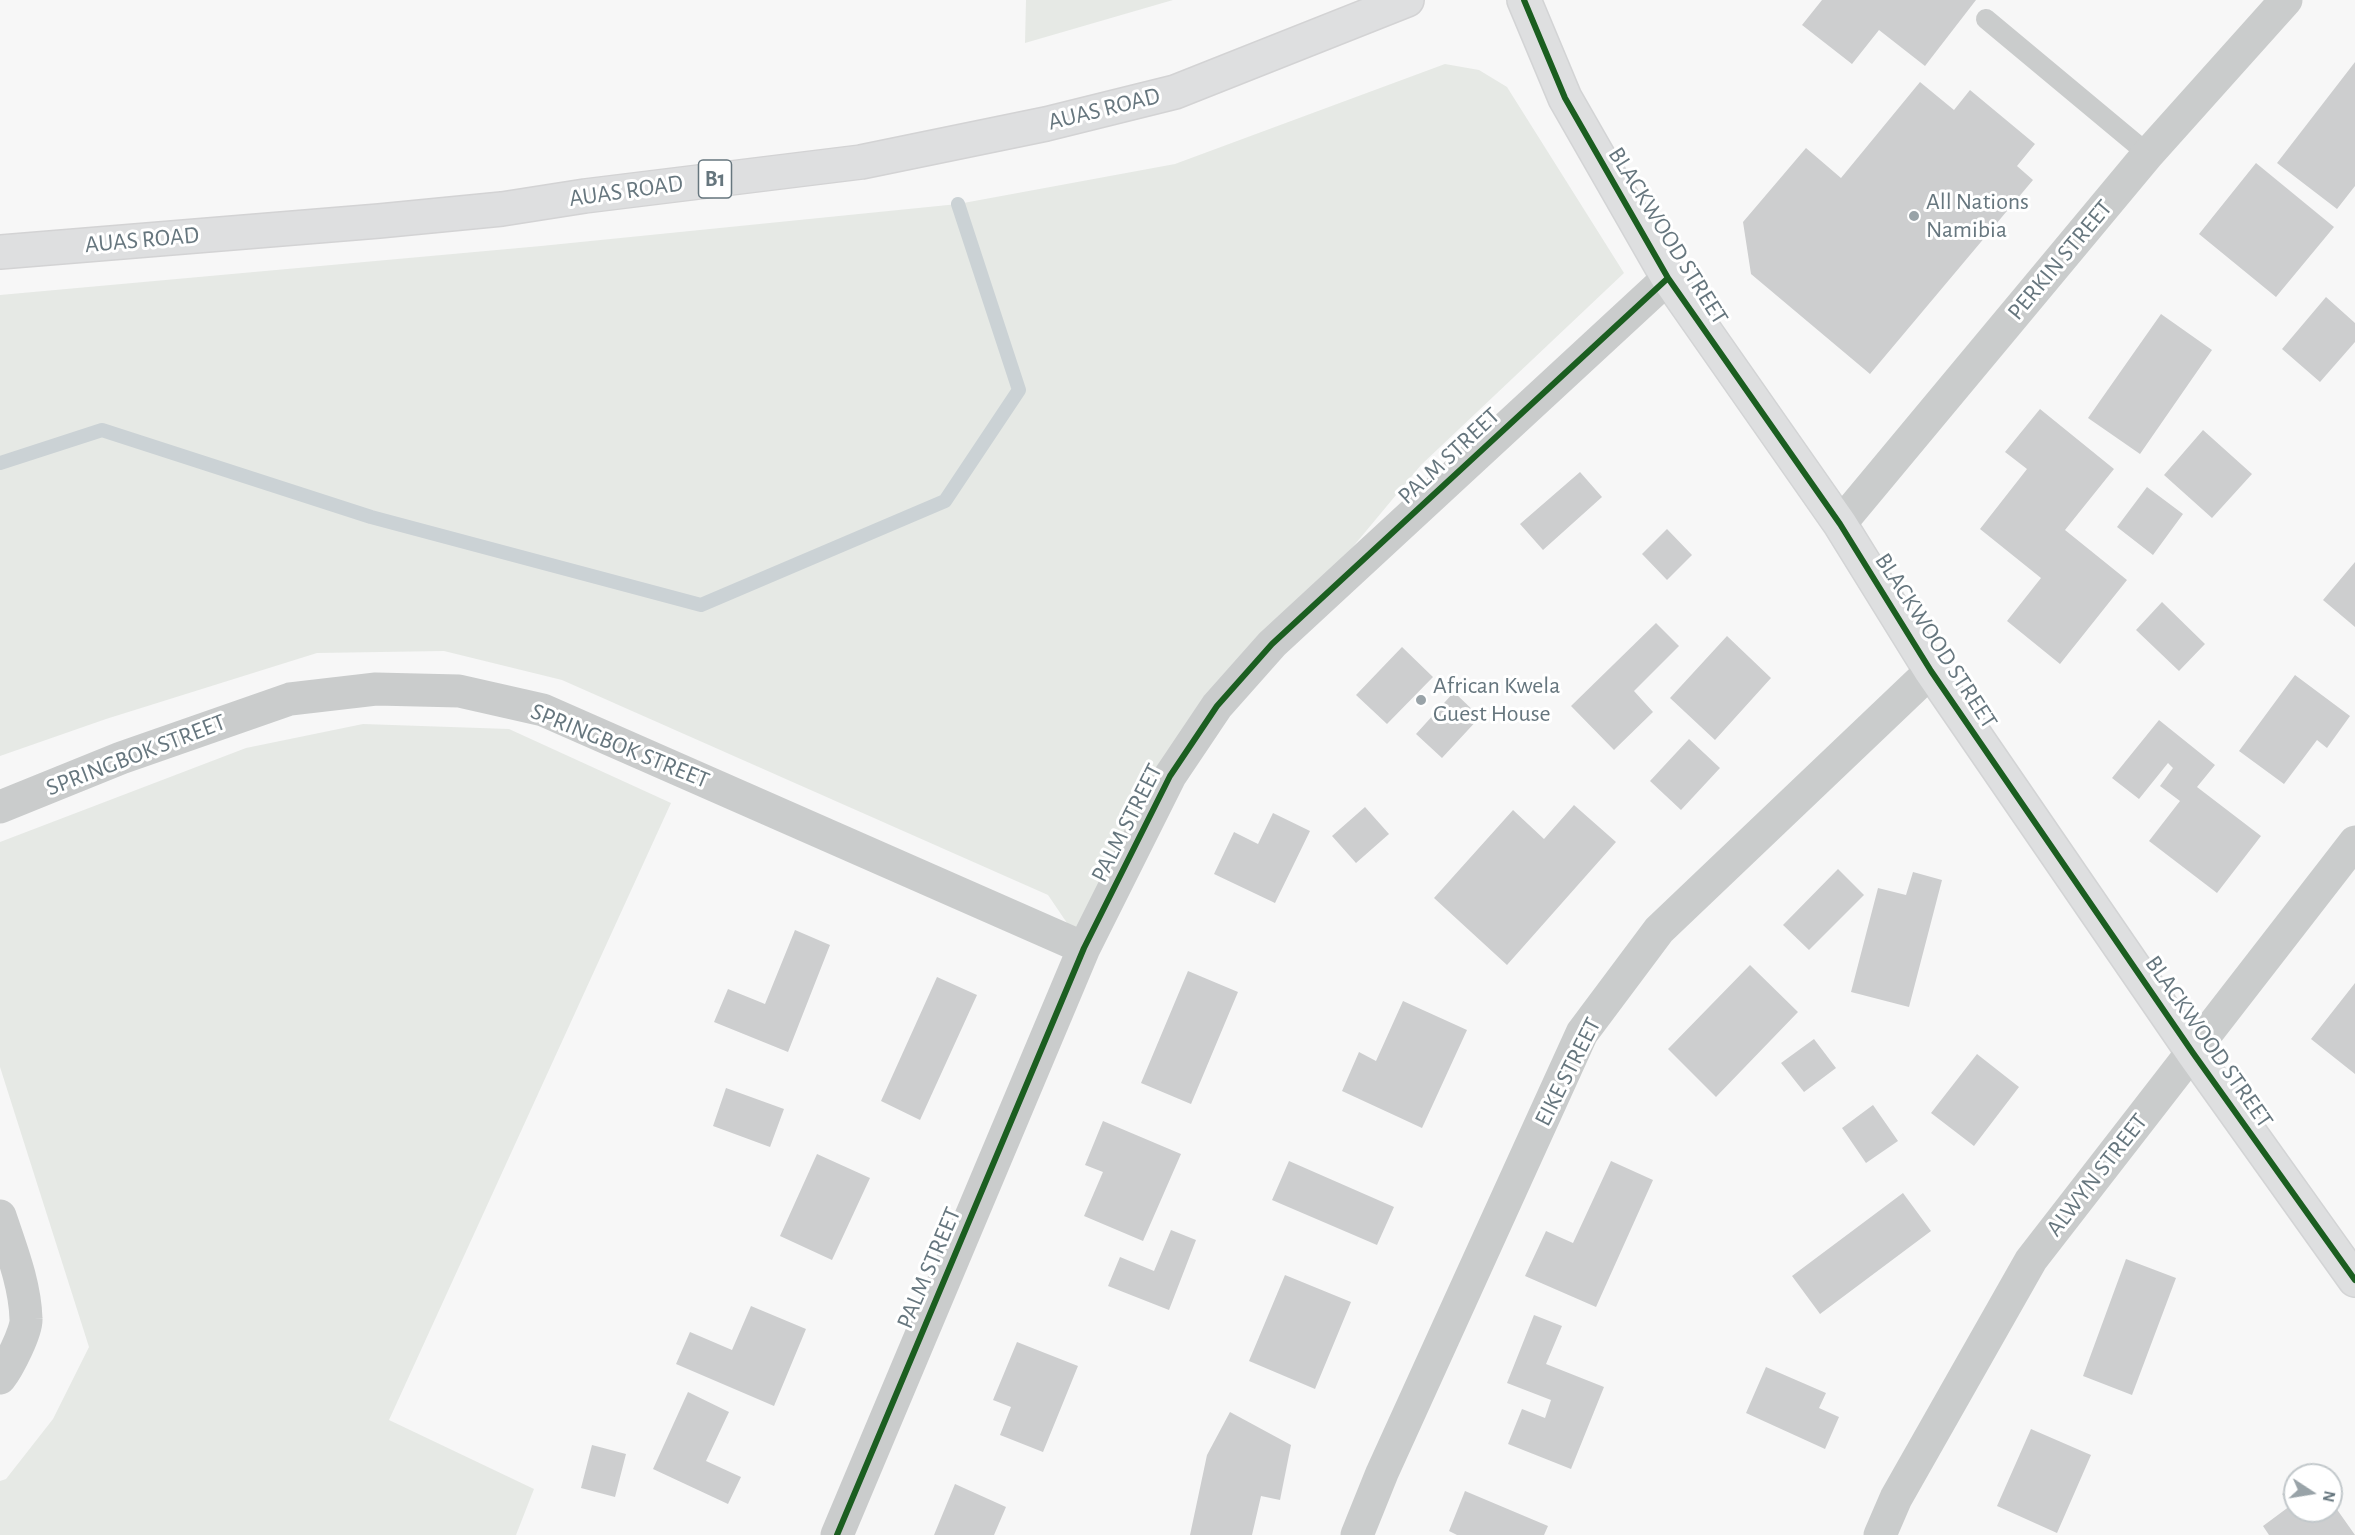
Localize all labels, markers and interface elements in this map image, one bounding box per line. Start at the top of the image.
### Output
street label: AUAS ROAD [1045,81,1163,137]
street label: BLACKWOOD STREET [1602,142,1734,330]
road number: B1 [698,160,732,198]
street label: AUAS ROAD [567,169,685,213]
place label: All Nations Namibia [1926,188,2029,244]
street label: PERKIN STREET [2001,194,2119,326]
marker: All Nations Namibia [1907,209,1921,223]
street label: AUAS ROAD [84,221,200,259]
street label: PALM STREET [1392,401,1506,511]
street label: BLACKWOOD STREET [1868,548,2004,734]
place label: African Kwela Guest House [1433,672,1560,728]
marker: African Kwela Guest House [1414,693,1428,707]
street label: SPRINGBOK STREET [526,697,714,795]
street label: SPRINGBOK STREET [42,707,230,803]
street label: PALM STREET [1085,759,1169,887]
street label: BLACKWOOD STREET [2139,950,2279,1134]
street label: EIKE STREET [1528,1013,1608,1131]
street label: ALWYN STREET [2040,1108,2154,1242]
street label: PALM STREET [891,1203,967,1333]
north arrow [2283,1463,2343,1523]
text: N [2320,1489,2338,1503]

